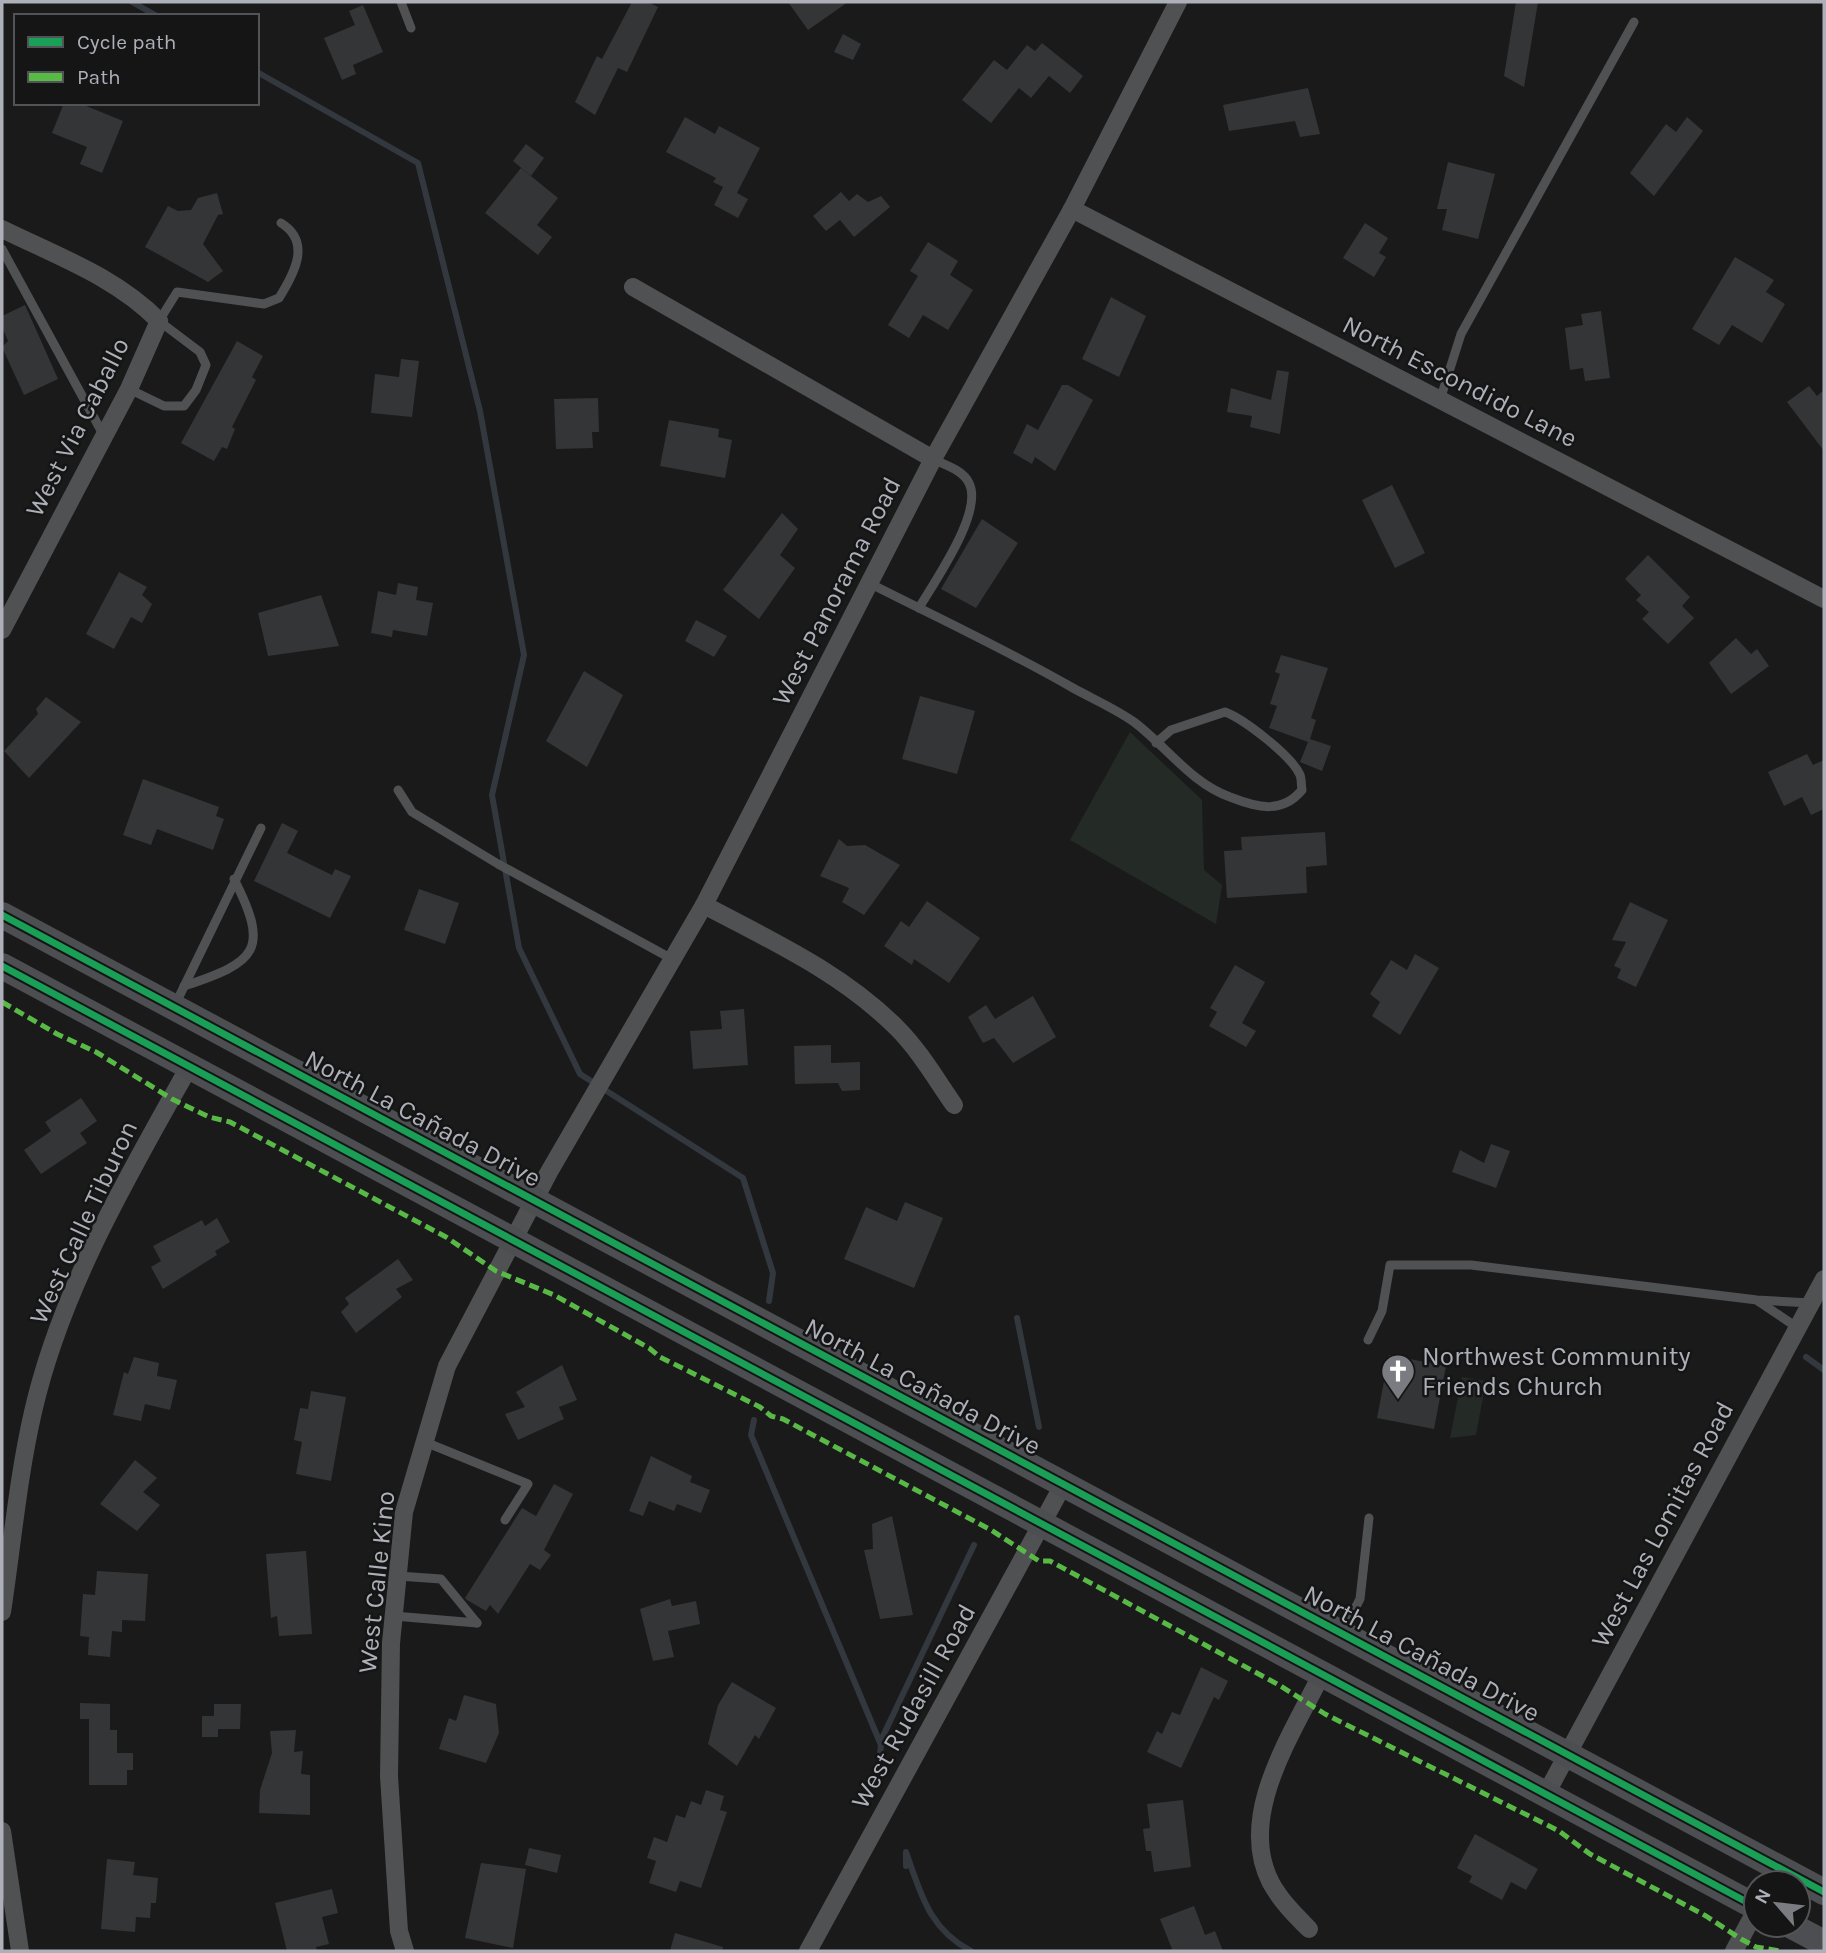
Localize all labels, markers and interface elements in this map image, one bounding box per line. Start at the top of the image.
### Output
legend [14,14,259,105]
text: Cycle path [77,30,177,54]
text: Path [77,65,121,89]
street label: North Escondido Lane [1337,309,1582,454]
street label: West Via Caballo [19,332,136,522]
street label: West Panorama Road [765,472,908,711]
street label: North La Cañada Drive [300,1043,546,1194]
street label: West Calle Tiburon [23,1116,144,1329]
street label: North La Cañada Drive [800,1311,1046,1462]
place label: Northwest Community Friends Church [1422,1341,1691,1402]
church icon: Northwest Community Friends Church [1379,1352,1417,1401]
street label: West Las Lomitas Road [1584,1396,1740,1652]
street label: West Calle Kino [352,1489,401,1675]
street label: North La Cañada Drive [1299,1578,1545,1729]
street label: West Rudasill Road [844,1599,982,1814]
north arrow [1742,1869,1812,1939]
text: N [1750,1885,1776,1908]

